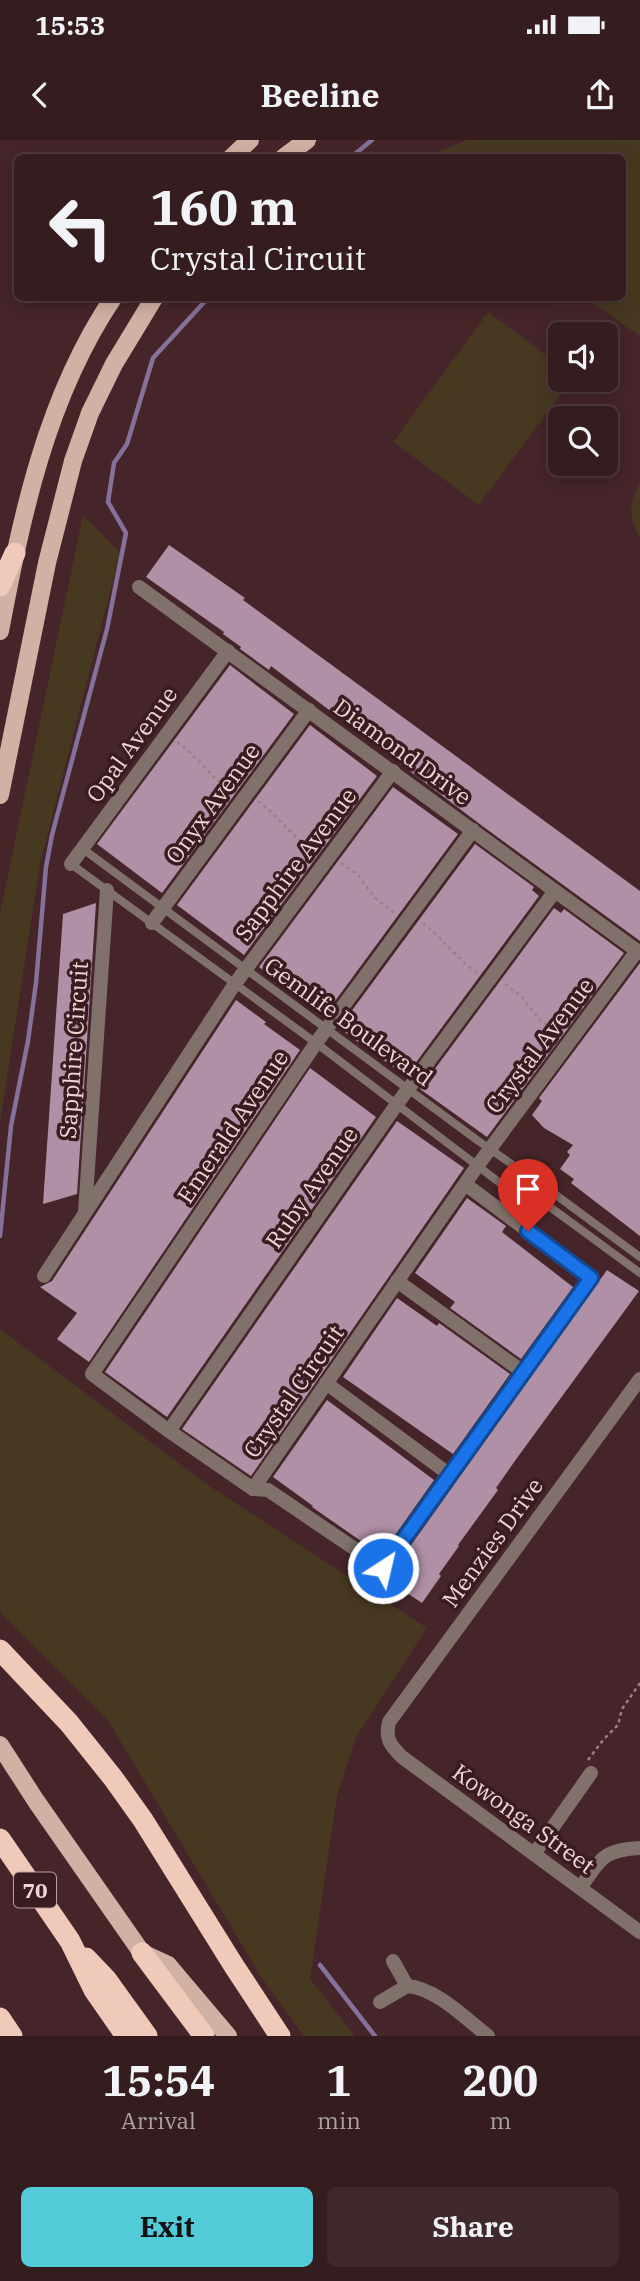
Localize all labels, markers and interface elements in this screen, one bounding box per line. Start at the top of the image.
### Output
text: 15:53 [35,8,105,42]
text: Beeline [260,74,380,116]
icon: back [21,76,59,114]
icon: share [581,76,619,114]
text: 160 m [150,175,297,238]
icon: left [35,182,126,273]
text: Crystal Circuit [150,237,366,279]
map controls [548,322,618,476]
button: sound [548,322,618,392]
button: search [548,406,618,476]
street label: Opal Avenue [79,680,183,808]
street label: Diamond Drive [328,691,478,811]
street label: Onyx Avenue [158,737,266,869]
street label: Sapphire Avenue [227,781,363,947]
street label: Gemlife Boulevard [259,950,439,1092]
street label: Sapphire Circuit [52,960,94,1140]
street label: Crystal Avenue [478,971,600,1119]
street label: Emerald Avenue [170,1043,294,1209]
street label: Ruby Avenue [258,1120,364,1254]
pin [498,1159,558,1231]
icon: arrive [509,1170,547,1208]
street label: Crystal Circuit [236,1319,350,1463]
street label: Menzies Drive [435,1471,549,1613]
position arrow [346,1531,420,1605]
street label: Kowonga Street [447,1756,601,1880]
road number: 70 [14,1872,56,1908]
text: 15:54 [102,2053,215,2108]
text: 1 [326,2053,352,2108]
text: 200 [463,2053,538,2108]
text: Arrival [121,2105,196,2135]
text: min [317,2105,361,2135]
text: m [489,2105,511,2135]
button: Exit [21,2187,313,2267]
button: Share [327,2187,619,2267]

